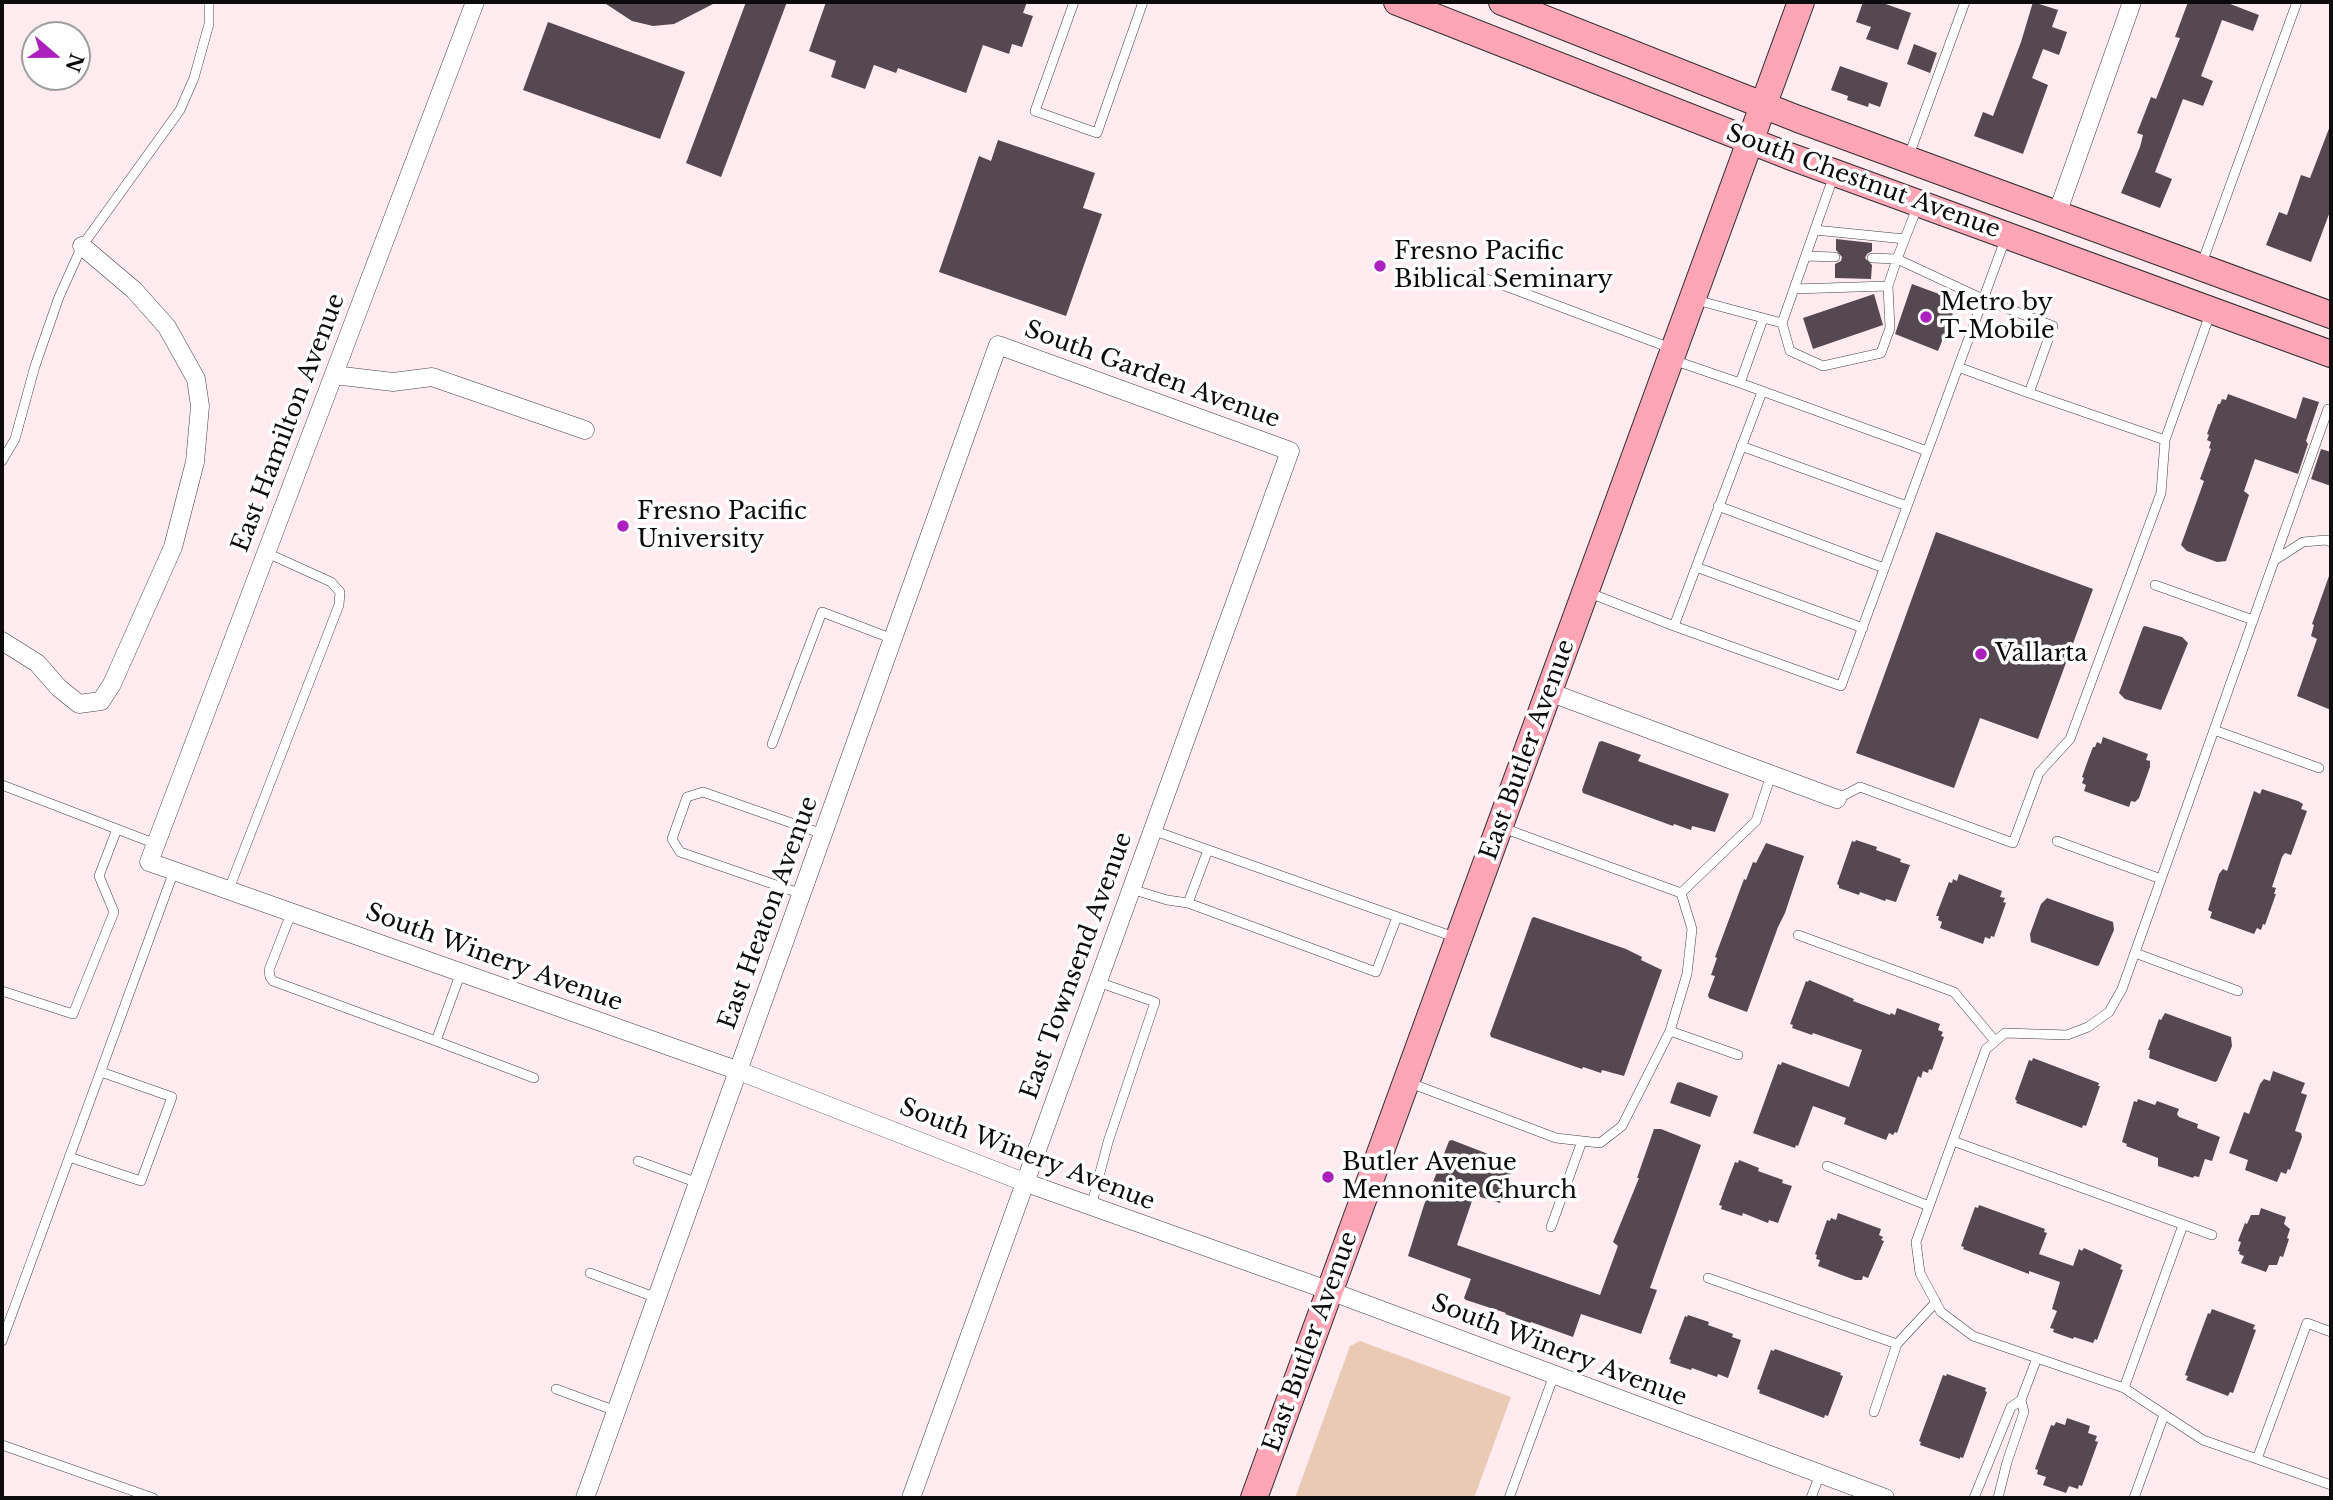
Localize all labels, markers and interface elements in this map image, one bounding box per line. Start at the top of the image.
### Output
north arrow [21,21,91,91]
text: N [60,50,88,75]
street label: South Chestnut Avenue [1722,119,2004,245]
place label: Fresno Pacific Biblical Seminary [1394,238,1613,294]
marker: Fresno Pacific Biblical Seminary [1372,258,1388,274]
place label: Metro by T-Mobile [1940,289,2055,345]
street label: East Hamilton Avenue [226,290,352,556]
marker: Metro by T-Mobile [1918,309,1934,325]
street label: South Garden Avenue [1020,315,1284,435]
place label: Fresno Pacific University [637,498,807,554]
marker: Fresno Pacific University [615,518,631,534]
street label: East Butler Avenue [1475,636,1581,864]
place label: Vallarta [1995,640,2088,668]
marker: Vallarta [1973,646,1989,662]
street label: East Heaton Avenue [713,793,825,1033]
street label: East Townsend Avenue [1015,829,1139,1103]
street label: South Winery Avenue [362,898,626,1018]
street label: South Winery Avenue [895,1093,1159,1217]
place label: Butler Avenue Mennonite Church [1342,1149,1577,1205]
marker: Butler Avenue Mennonite Church [1320,1169,1336,1185]
street label: East Butler Avenue [1258,1228,1364,1456]
street label: South Winery Avenue [1427,1289,1691,1413]

